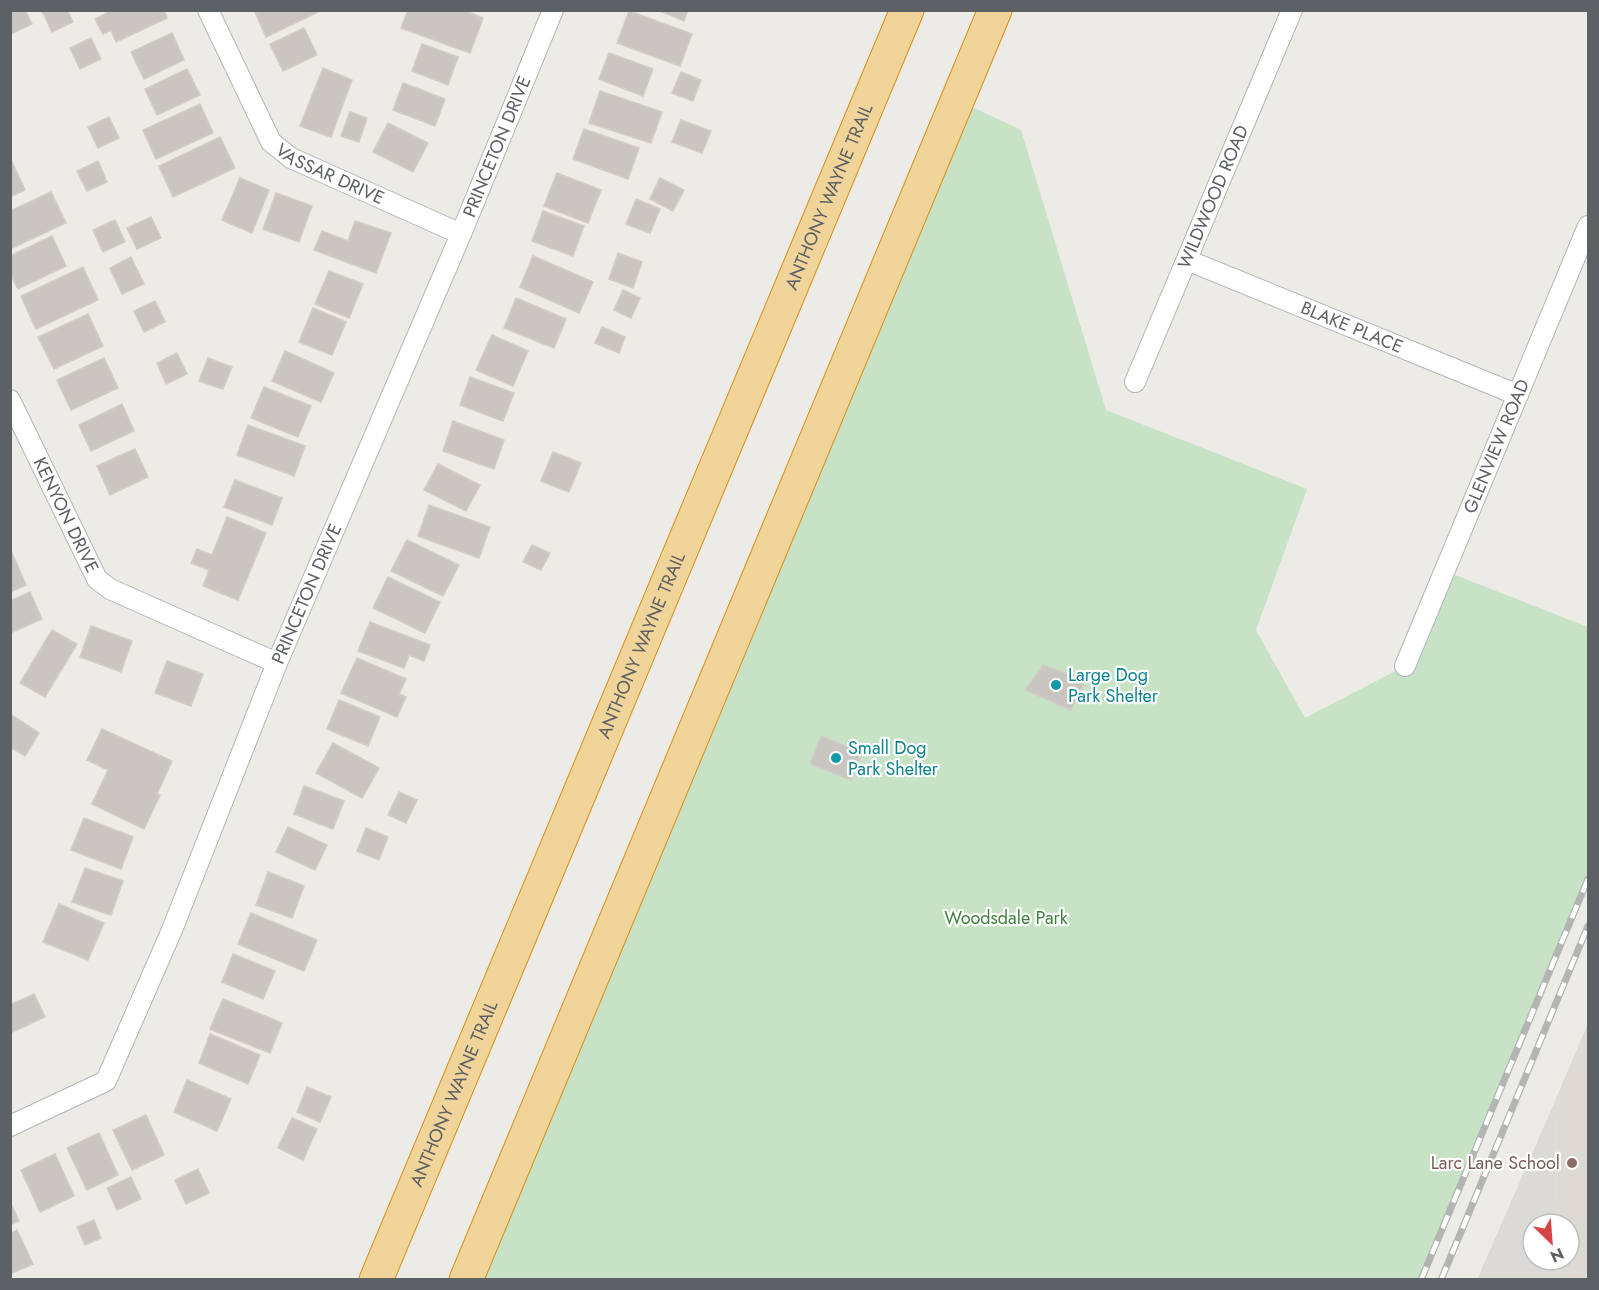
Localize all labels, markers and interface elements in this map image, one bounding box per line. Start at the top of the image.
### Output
street label: PRINCETON DRIVE [456,72,537,221]
street label: ANTHONY WAYNE TRAIL [778,100,879,294]
street label: WILDWOOD ROAD [1171,121,1255,273]
street label: VASSAR DRIVE [270,137,388,211]
street label: BLAKE PLACE [1297,295,1407,360]
street label: GLENVIEW ROAD [1457,375,1536,517]
street label: KENYON DRIVE [27,453,105,577]
street label: PRINCETON DRIVE [265,520,348,668]
street label: ANTHONY WAYNE TRAIL [591,548,692,742]
place label: Large Dog Park Shelter [1068,662,1159,709]
marker: Large Dog Park Shelter [1049,678,1063,692]
place label: Small Dog Park Shelter [848,735,939,782]
marker: Small Dog Park Shelter [829,751,843,765]
park label: Woodsdale Park [944,905,1068,931]
street label: ANTHONY WAYNE TRAIL [403,996,504,1191]
place label: Larc Lane School [1431,1150,1560,1176]
marker: Larc Lane School [1565,1156,1579,1170]
north arrow [1521,1212,1581,1272]
text: N [1547,1242,1568,1268]

